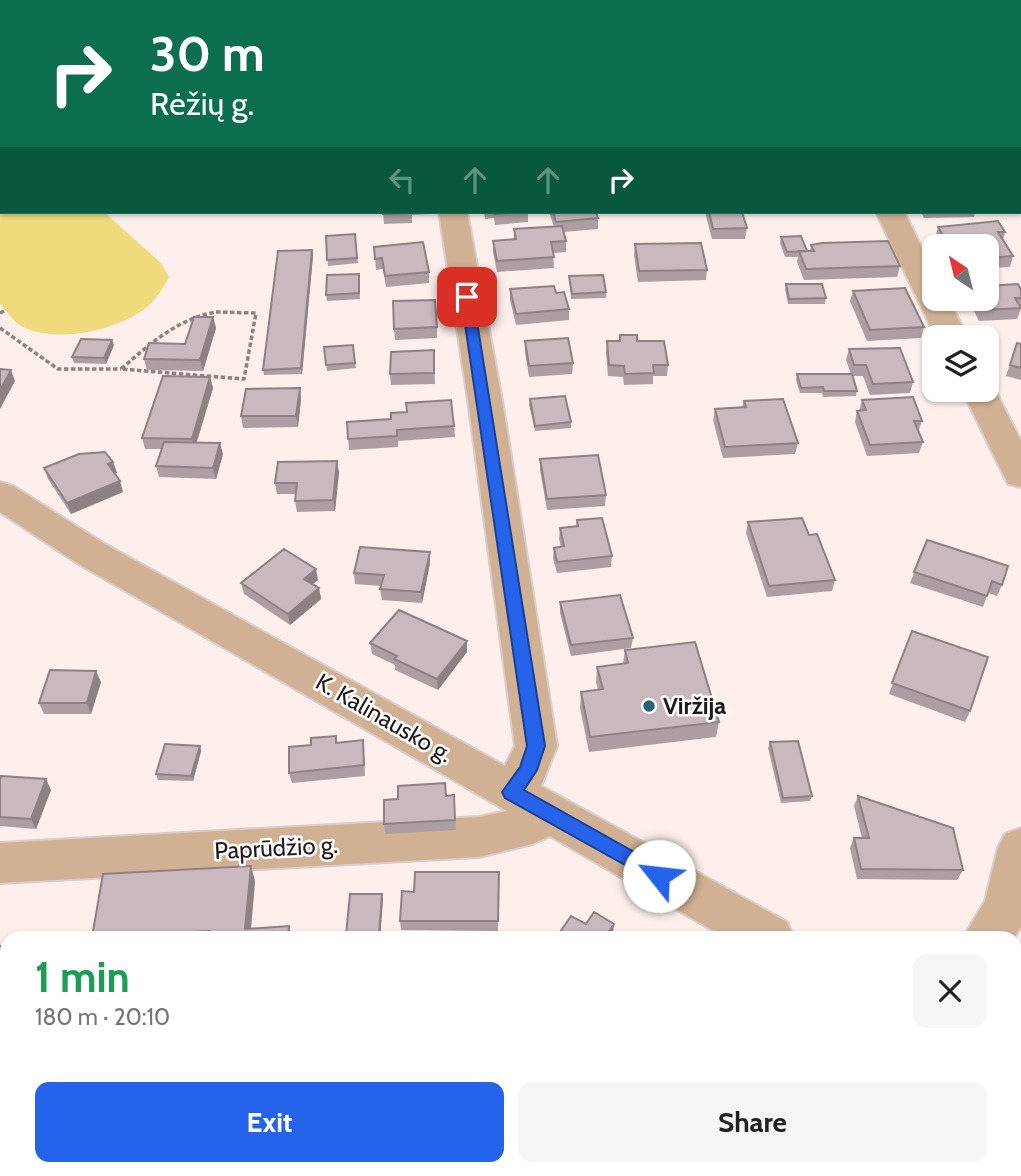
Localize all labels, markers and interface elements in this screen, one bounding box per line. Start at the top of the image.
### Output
text: 30 m [150,24,265,83]
icon: right [35,28,126,119]
text: Rėžių g. [150,84,254,123]
icon: left [383,161,421,199]
icon: ahead [456,161,494,199]
icon: ahead [529,161,567,199]
icon: right [602,161,640,199]
north arrow [922,234,999,312]
map controls [922,234,999,402]
pin [437,267,497,327]
icon: arrive [448,278,486,316]
button: layers [922,325,999,402]
street label: K. Kalinausko g. [311,667,458,768]
place label: Viržija [663,691,726,720]
marker: Viržija [641,698,657,714]
street label: Paprūdžio g. [213,830,338,865]
position arrow [622,839,696,913]
text: 1 min [35,951,130,1003]
button: close [913,954,987,1028]
text: 180 m · 20:10 [35,1003,170,1031]
button: Exit [35,1082,504,1162]
button: Share [518,1082,987,1162]

